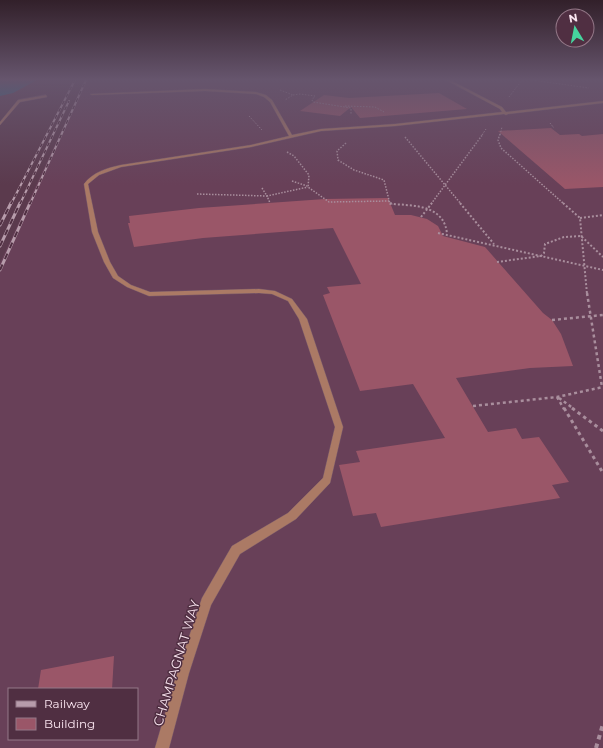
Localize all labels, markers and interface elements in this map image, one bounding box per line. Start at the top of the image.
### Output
north arrow [555,8,595,48]
text: N [568,10,579,26]
street label: CHAMPAGNAT WAY [149,597,203,728]
legend [8,688,138,740]
text: Railway [44,696,90,711]
text: Building [44,716,95,731]

